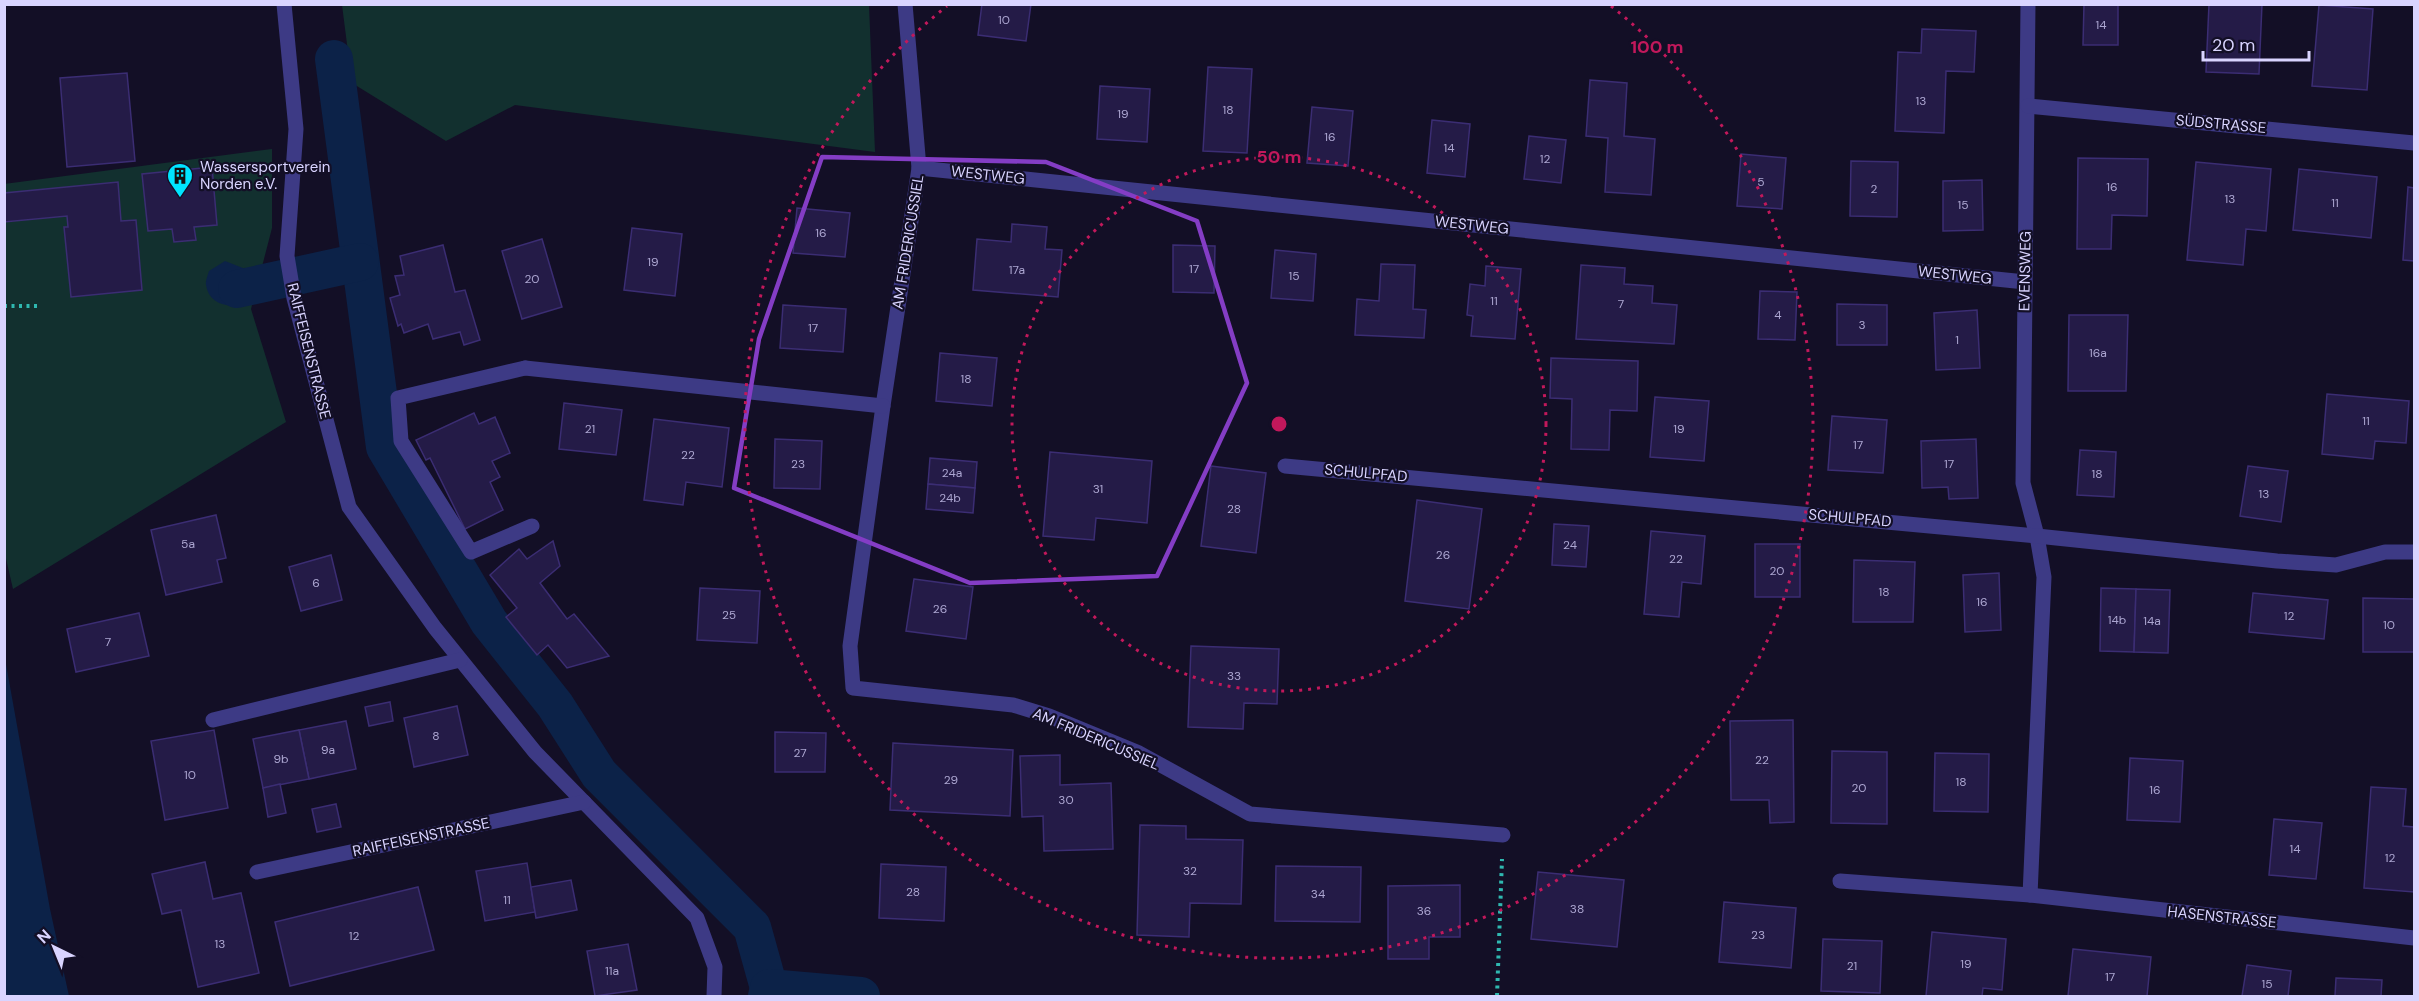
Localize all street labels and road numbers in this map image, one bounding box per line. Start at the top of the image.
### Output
street label: SÜDSTRASSE [2175,110,2267,138]
street label: WESTWEG [950,161,1026,189]
street label: AM FRIDERICUSSIEL [887,173,929,311]
street label: WESTWEG [1434,211,1510,239]
street label: EVENSWEG [2014,231,2036,311]
street label: WESTWEG [1917,261,1993,289]
street label: RAIFFEISENSTRASSE [282,281,336,421]
street label: SCHULPFAD [1324,459,1408,487]
street label: SCHULPFAD [1808,504,1892,532]
street label: AM FRIDERICUSSIEL [1029,703,1163,775]
street label: RAIFFEISENSTRASSE [351,813,491,861]
street label: HASENSTRASSE [2167,901,2277,933]

